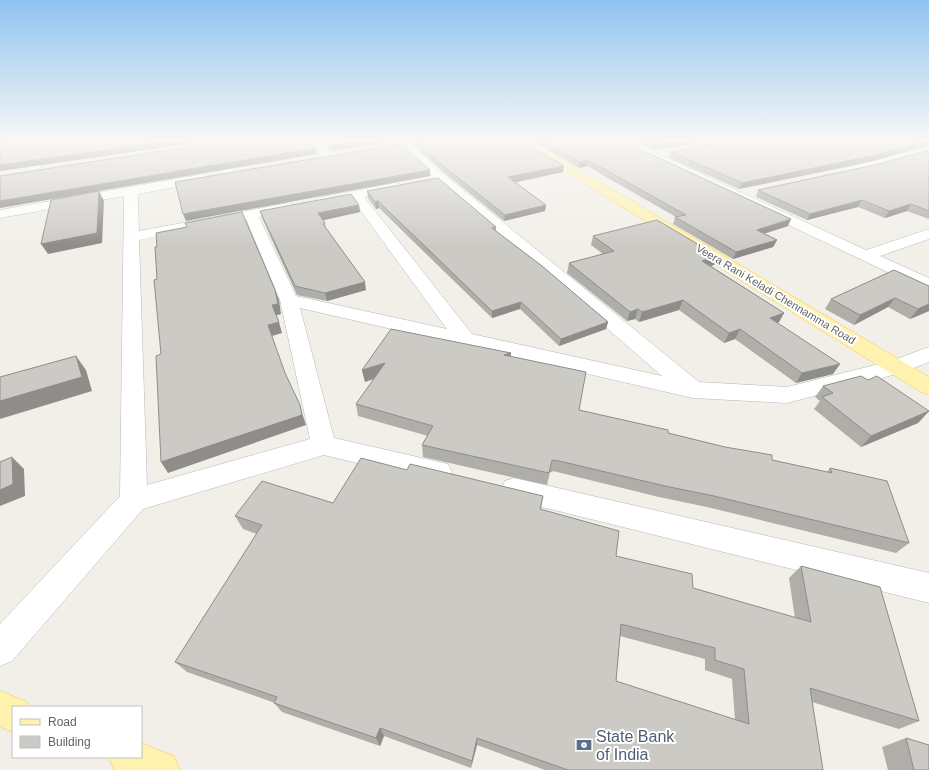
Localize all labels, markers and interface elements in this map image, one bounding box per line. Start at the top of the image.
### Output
street label: Veera Rani Keladi Chennamma Road [694,242,858,346]
legend [12,706,142,758]
text: Road [48,715,77,729]
place label: State Bank of India [596,728,675,763]
text: Building [48,735,91,749]
bank icon: State Bank of India [575,736,593,754]

